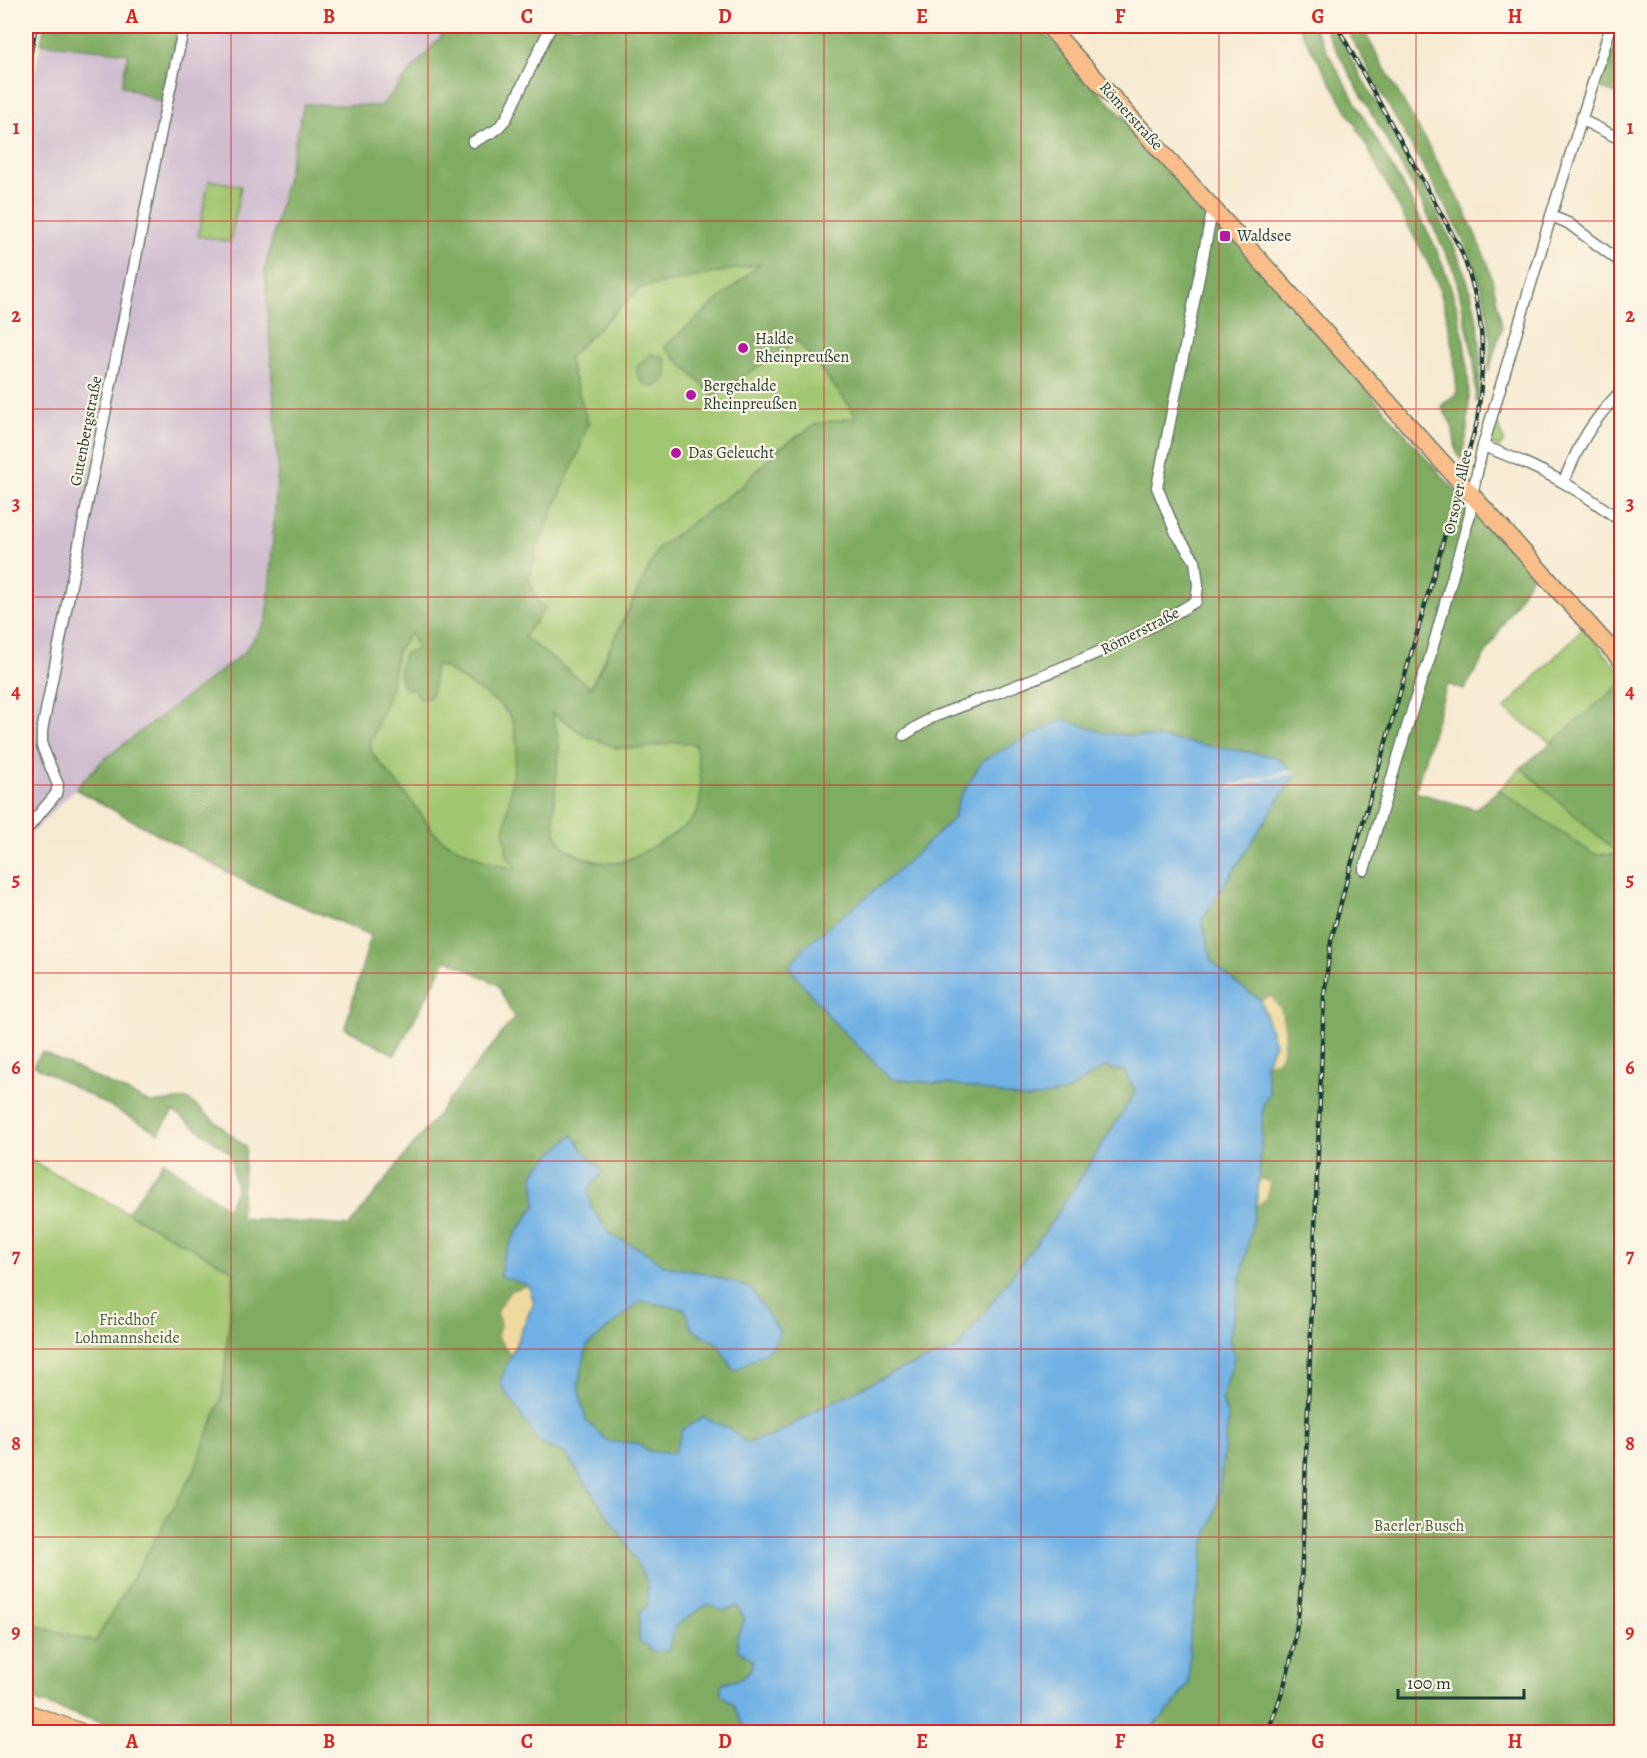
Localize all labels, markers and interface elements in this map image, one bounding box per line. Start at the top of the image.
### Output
text: A [125,3,139,30]
text: B [323,3,335,30]
text: C [521,3,533,30]
text: D [718,3,732,30]
text: E [916,3,928,30]
text: F [1115,3,1126,30]
text: G [1311,3,1325,30]
text: H [1508,3,1523,30]
street label: Römerstraße [1094,77,1168,155]
text: 1 [12,114,20,141]
text: 1 [1626,114,1634,141]
place label: Waldsee [1236,225,1291,247]
marker: Waldsee [1218,229,1232,243]
text: 2 [11,302,21,329]
text: 2 [1625,302,1635,329]
place label: Halde Rheinpreußen [755,328,849,368]
marker: Halde Rheinpreußen [736,341,750,355]
street label: Gutenbergstraße [65,374,107,488]
place label: Bergehalde Rheinpreußen [703,375,797,415]
marker: Bergehalde Rheinpreußen [684,388,698,402]
place label: Das Geleucht [688,442,774,464]
marker: Das Geleucht [669,446,683,460]
street label: Orsoyer Allee [1438,448,1478,536]
text: 3 [12,490,20,517]
text: 3 [1626,490,1634,517]
street label: Römerstraße [1097,602,1183,660]
text: 4 [11,678,21,705]
text: 4 [1625,678,1635,705]
text: 5 [12,866,20,893]
text: 5 [1626,866,1634,893]
text: 6 [11,1054,21,1081]
text: 6 [1625,1054,1635,1081]
text: 7 [12,1242,21,1269]
text: 7 [1626,1242,1635,1269]
park label: Friedhof Lohmannsheide [74,1309,180,1349]
text: 8 [11,1430,21,1457]
text: 8 [1625,1430,1635,1457]
park label: Baerler Busch [1374,1515,1465,1537]
text: 9 [11,1618,21,1645]
text: 9 [1625,1618,1635,1645]
scale bar [1398,1662,1524,1700]
text: 100 m [1407,1671,1451,1695]
text: A [125,1728,139,1755]
text: B [323,1728,335,1755]
text: C [521,1728,533,1755]
text: D [718,1728,732,1755]
text: E [916,1728,928,1755]
text: F [1115,1728,1126,1755]
text: G [1311,1728,1325,1755]
text: H [1508,1728,1523,1755]

